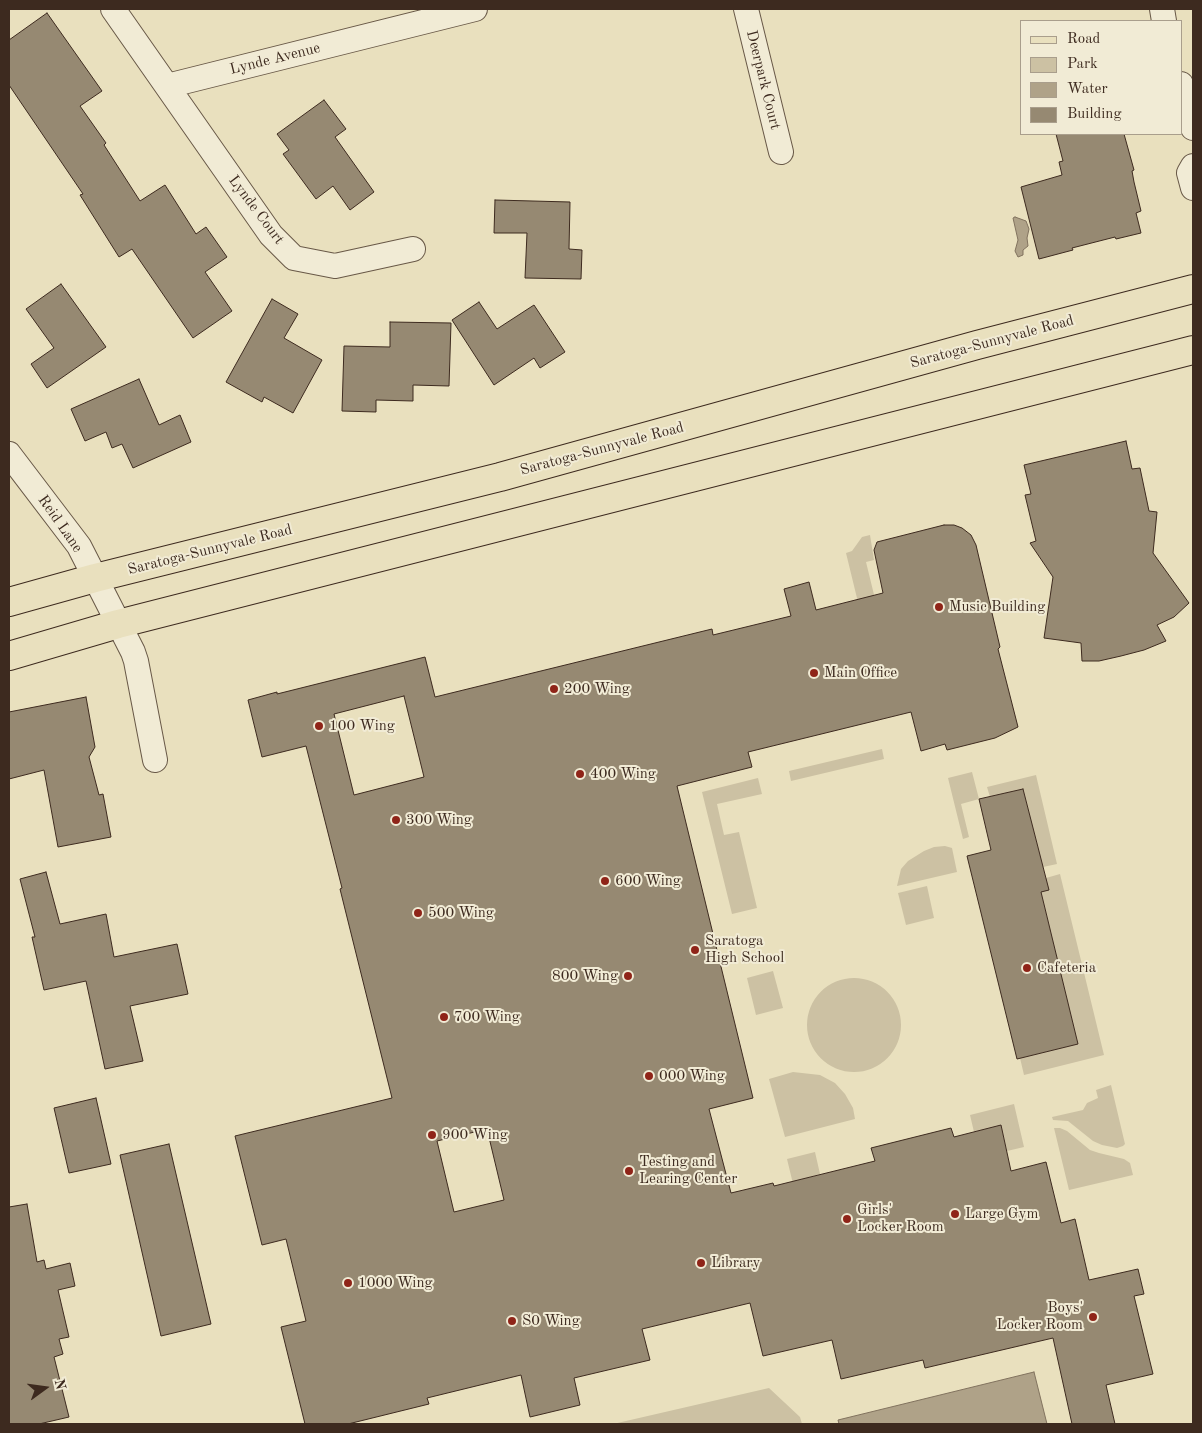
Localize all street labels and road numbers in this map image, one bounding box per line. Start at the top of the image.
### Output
street label: Deerpark Court [742,28,784,132]
street label: Lynde Avenue [228,39,322,79]
street label: Lynde Court [224,172,288,248]
street label: Saratoga-Sunnyvale Road [908,311,1076,373]
street label: Saratoga-Sunnyvale Road [518,418,686,480]
street label: Reid Lane [34,492,86,556]
street label: Saratoga-Sunnyvale Road [126,521,294,579]

